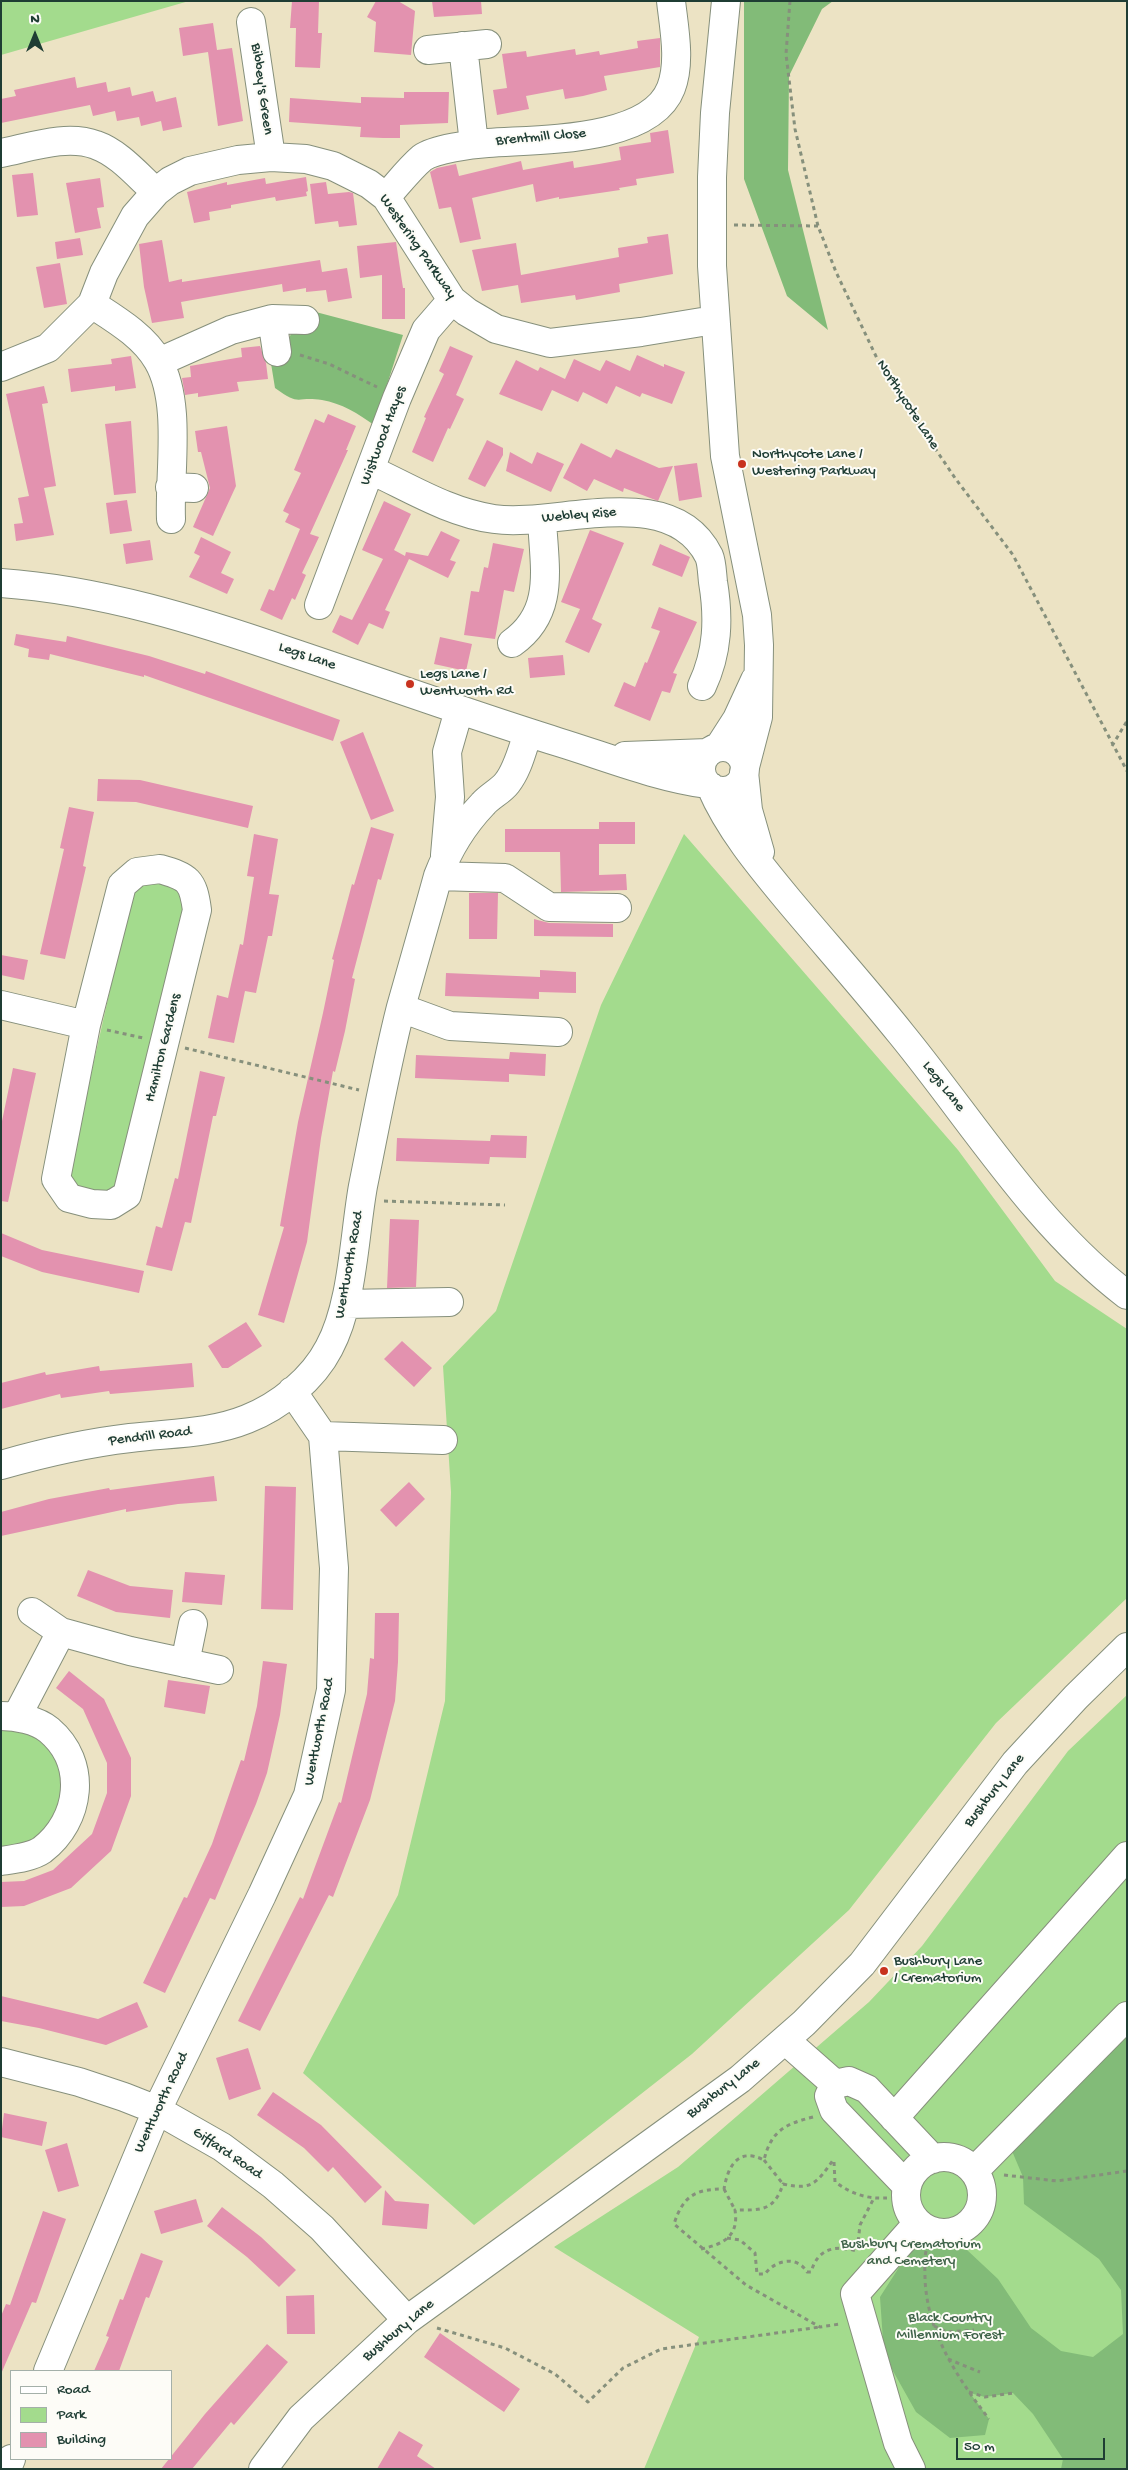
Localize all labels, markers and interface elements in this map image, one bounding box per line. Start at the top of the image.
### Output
north arrow [10,10,60,60]
text: N [30,11,40,28]
street label: Bibbey's Green [246,42,276,136]
street label: Brentmill Close [495,125,587,151]
street label: Westering Parkway [374,191,460,303]
street label: Northycote Lane [871,357,943,453]
street label: Wistwood Hayes [357,384,411,488]
place label: Northycote Lane / Westering Parkway [752,446,876,481]
marker: Northycote Lane / Westering Parkway [736,458,748,470]
street label: Webley Rise [541,504,617,528]
street label: Legs Lane [276,639,338,675]
place label: Legs Lane / Wentworth Rd [420,666,513,701]
marker: Legs Lane / Wentworth Rd [404,678,416,690]
street label: Hamilton Gardens [142,992,186,1104]
street label: Legs Lane [918,1058,968,1116]
street label: Wentworth Road [332,1210,368,1320]
street label: Pendrill Road [108,1423,192,1451]
street label: Wentworth Road [301,1677,339,1787]
street label: Bushbury Lane [961,1751,1029,1831]
place label: Bushbury Lane / Crematorium [894,1953,982,1988]
marker: Bushbury Lane / Crematorium [878,1965,890,1977]
street label: Wentworth Road [131,2050,193,2156]
street label: Bushbury Lane [684,2055,764,2123]
street label: Giffard Road [189,2124,265,2184]
park label: Bushbury Crematorium and Cemetery [841,2236,981,2271]
street label: Bushbury Lane [359,2296,439,2366]
park label: Black Country Millennium Forest [897,2310,1003,2345]
legend [10,2370,172,2460]
text: Road [57,2381,90,2399]
text: Park [57,2406,86,2424]
scale bar [958,2428,1107,2460]
text: Building [57,2431,106,2449]
text: 50 m [964,2438,995,2456]

